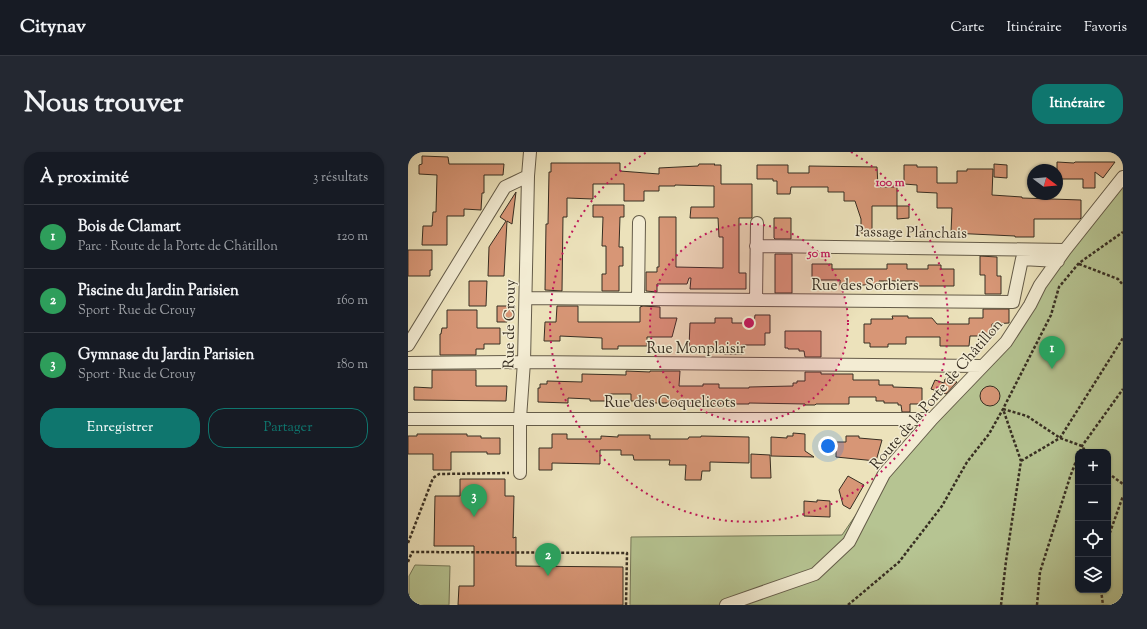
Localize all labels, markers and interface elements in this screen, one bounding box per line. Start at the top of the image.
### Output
text: Citynav [20,14,86,41]
text: Carte [951,18,984,38]
text: Itinéraire [1006,18,1062,38]
text: Favoris [1084,18,1127,38]
text: Nous trouver [24,84,183,124]
button: Itinéraire [1032,84,1123,124]
north arrow [1027,164,1063,200]
text: À proximité [40,166,129,190]
text: 3 résultats [313,169,368,187]
text: 100 m [874,174,905,192]
text: Bois de Clamart [78,217,181,238]
street label: Passage Planchais [855,222,967,245]
text: 1 [51,228,55,246]
text: 120 m [337,228,368,246]
text: Parc · Route de la Porte de Châtillon [78,238,278,256]
text: 50 m [807,245,831,263]
street label: Rue des Sorbiers [811,276,919,297]
street label: Rue de Crouy [499,279,522,369]
text: Piscine du Jardin Parisien [78,281,239,302]
text: 2 [50,292,56,310]
text: 160 m [337,292,368,310]
text: Sport · Rue de Crouy [78,302,196,320]
street label: Route de la Porte de Châtillon [866,315,1008,475]
centre of rings [742,316,756,330]
pin: 1 [1039,336,1065,369]
street label: Rue Monplaisir [647,339,746,360]
text: Gymnase du Jardin Parisien [78,345,254,366]
text: 3 [50,356,56,374]
text: 180 m [337,356,368,374]
text: Sport · Rue de Crouy [78,366,196,384]
street label: Rue des Coquelicots [604,393,736,414]
button: Enregistrer [40,408,200,448]
button: Partager [208,408,368,448]
your location [818,436,838,456]
map controls [1075,449,1111,593]
button: + [1075,449,1111,485]
pin: 3 [461,484,487,517]
button: − [1075,485,1111,521]
button: locate [1075,521,1111,557]
pin: 2 [535,543,561,576]
button: layers [1075,557,1111,593]

